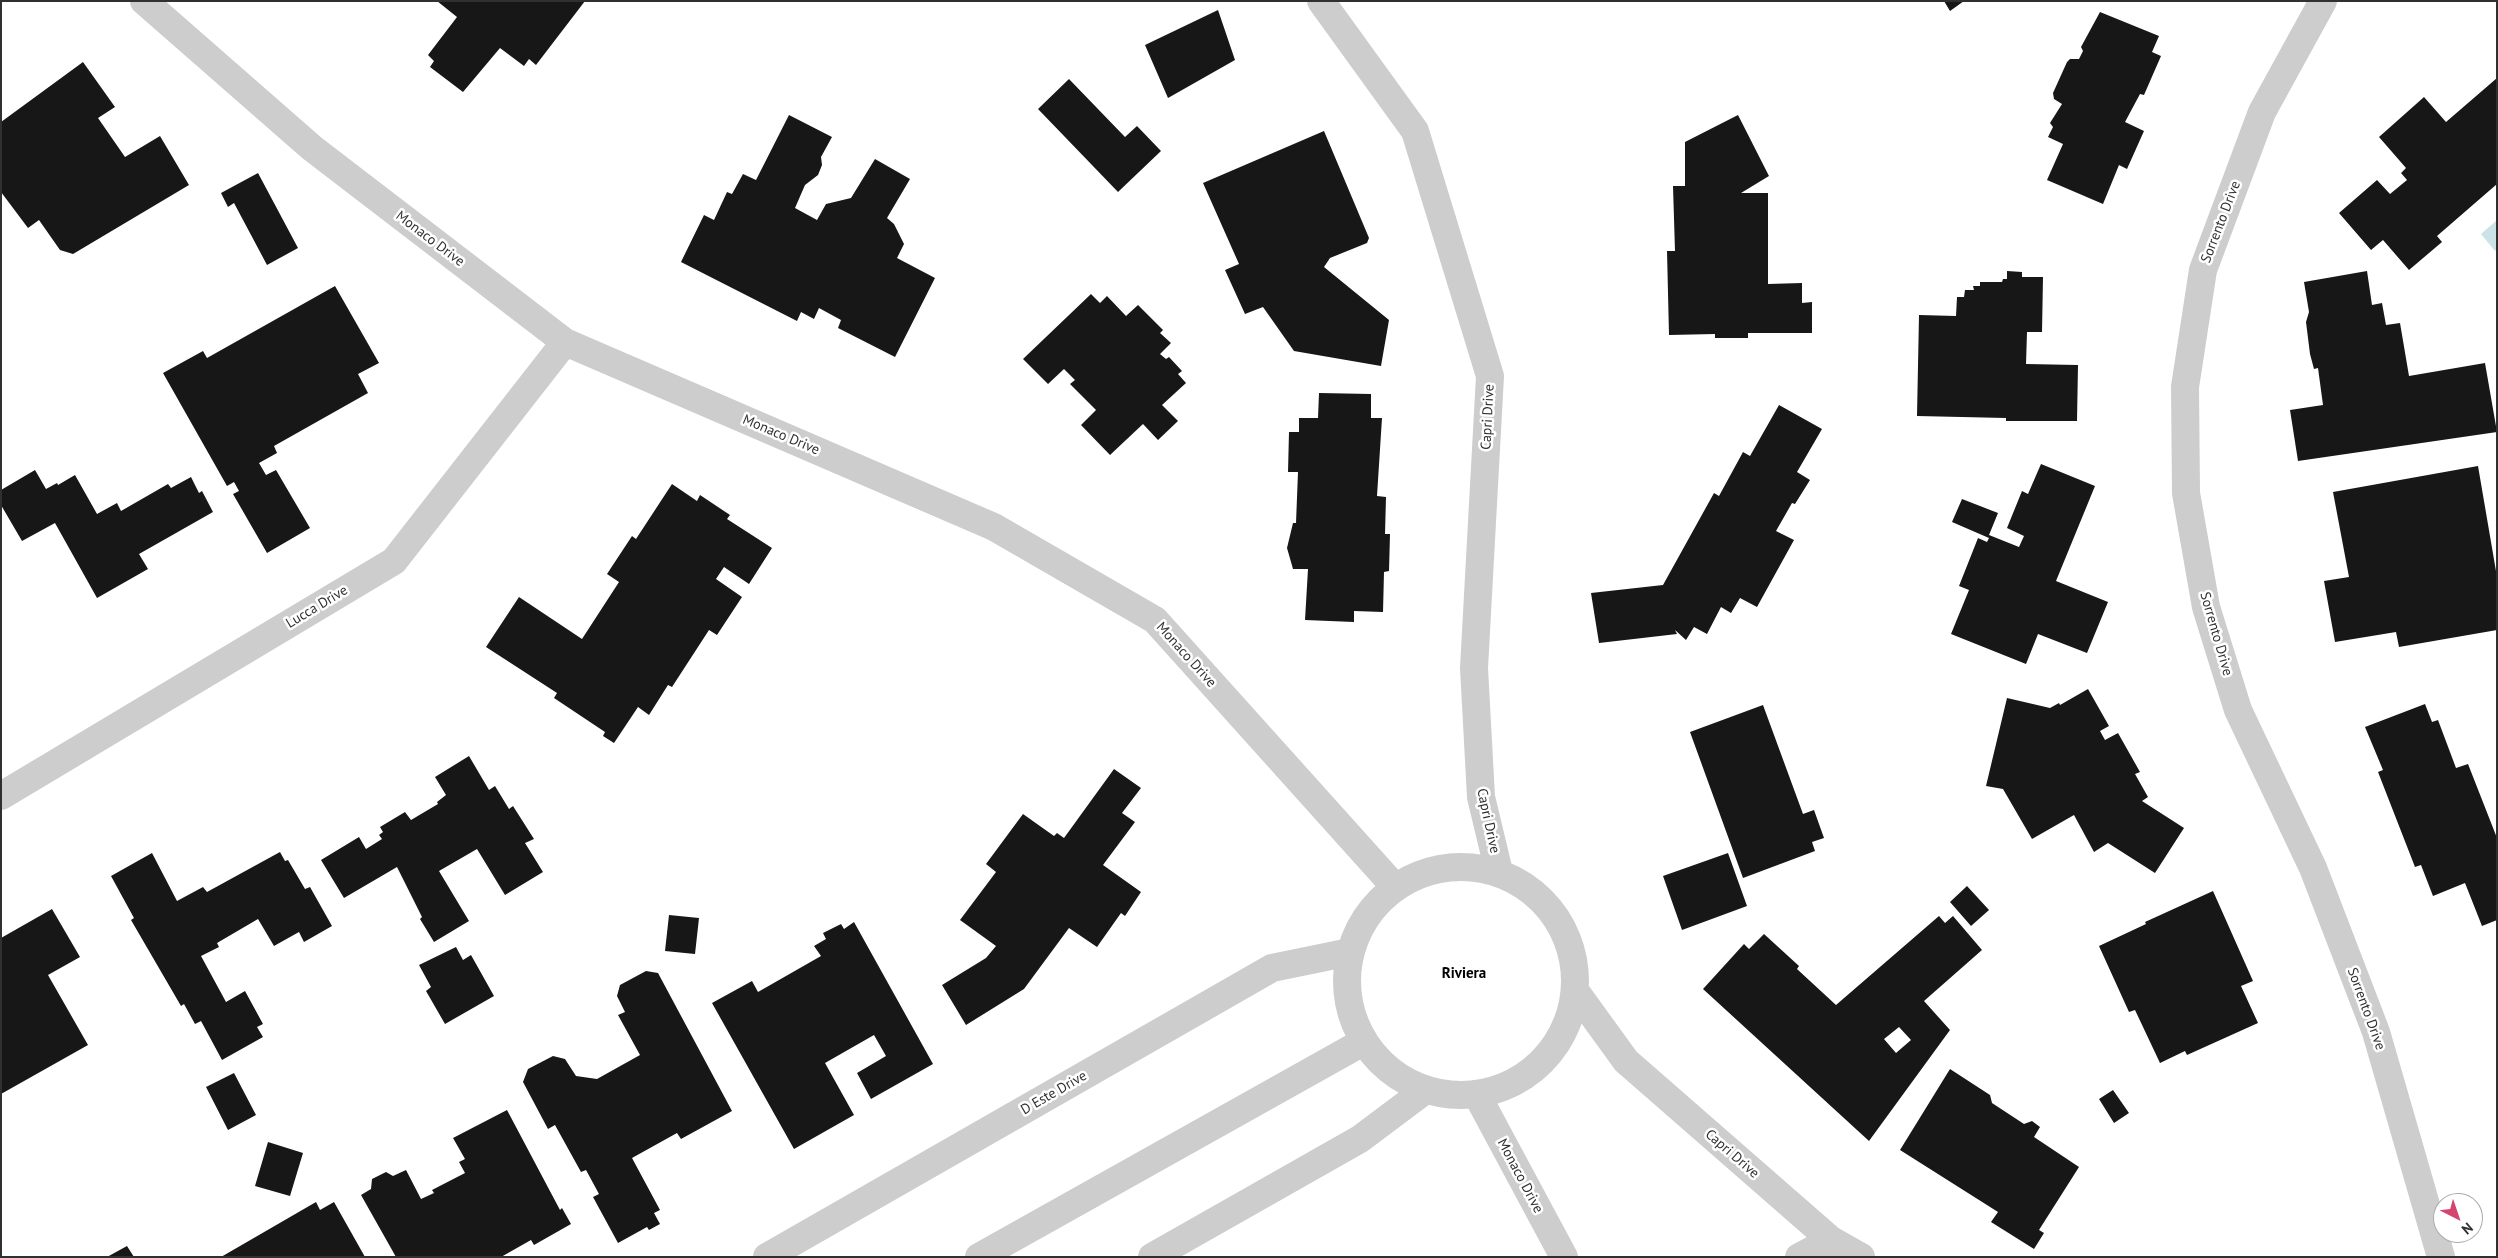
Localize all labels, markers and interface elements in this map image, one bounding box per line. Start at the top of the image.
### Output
street label: Sorrento Drive [2198,179,2244,265]
street label: Monaco Drive [392,208,468,270]
street label: Capri Drive [1478,384,1498,450]
street label: Monaco Drive [740,411,822,459]
street label: Lucca Drive [283,582,351,632]
street label: Sorrento Drive [2196,590,2236,678]
street label: Monaco Drive [1152,619,1220,691]
street label: Capri Drive [1473,787,1503,855]
district label: Riviera [1442,965,1486,983]
street label: Sorrento Drive [2343,966,2389,1052]
street label: D Este Drive [1018,1067,1090,1119]
street label: Capri Drive [1702,1126,1762,1182]
street label: Monaco Drive [1493,1136,1547,1216]
north arrow [2433,1193,2483,1243]
text: N [2458,1219,2477,1238]

